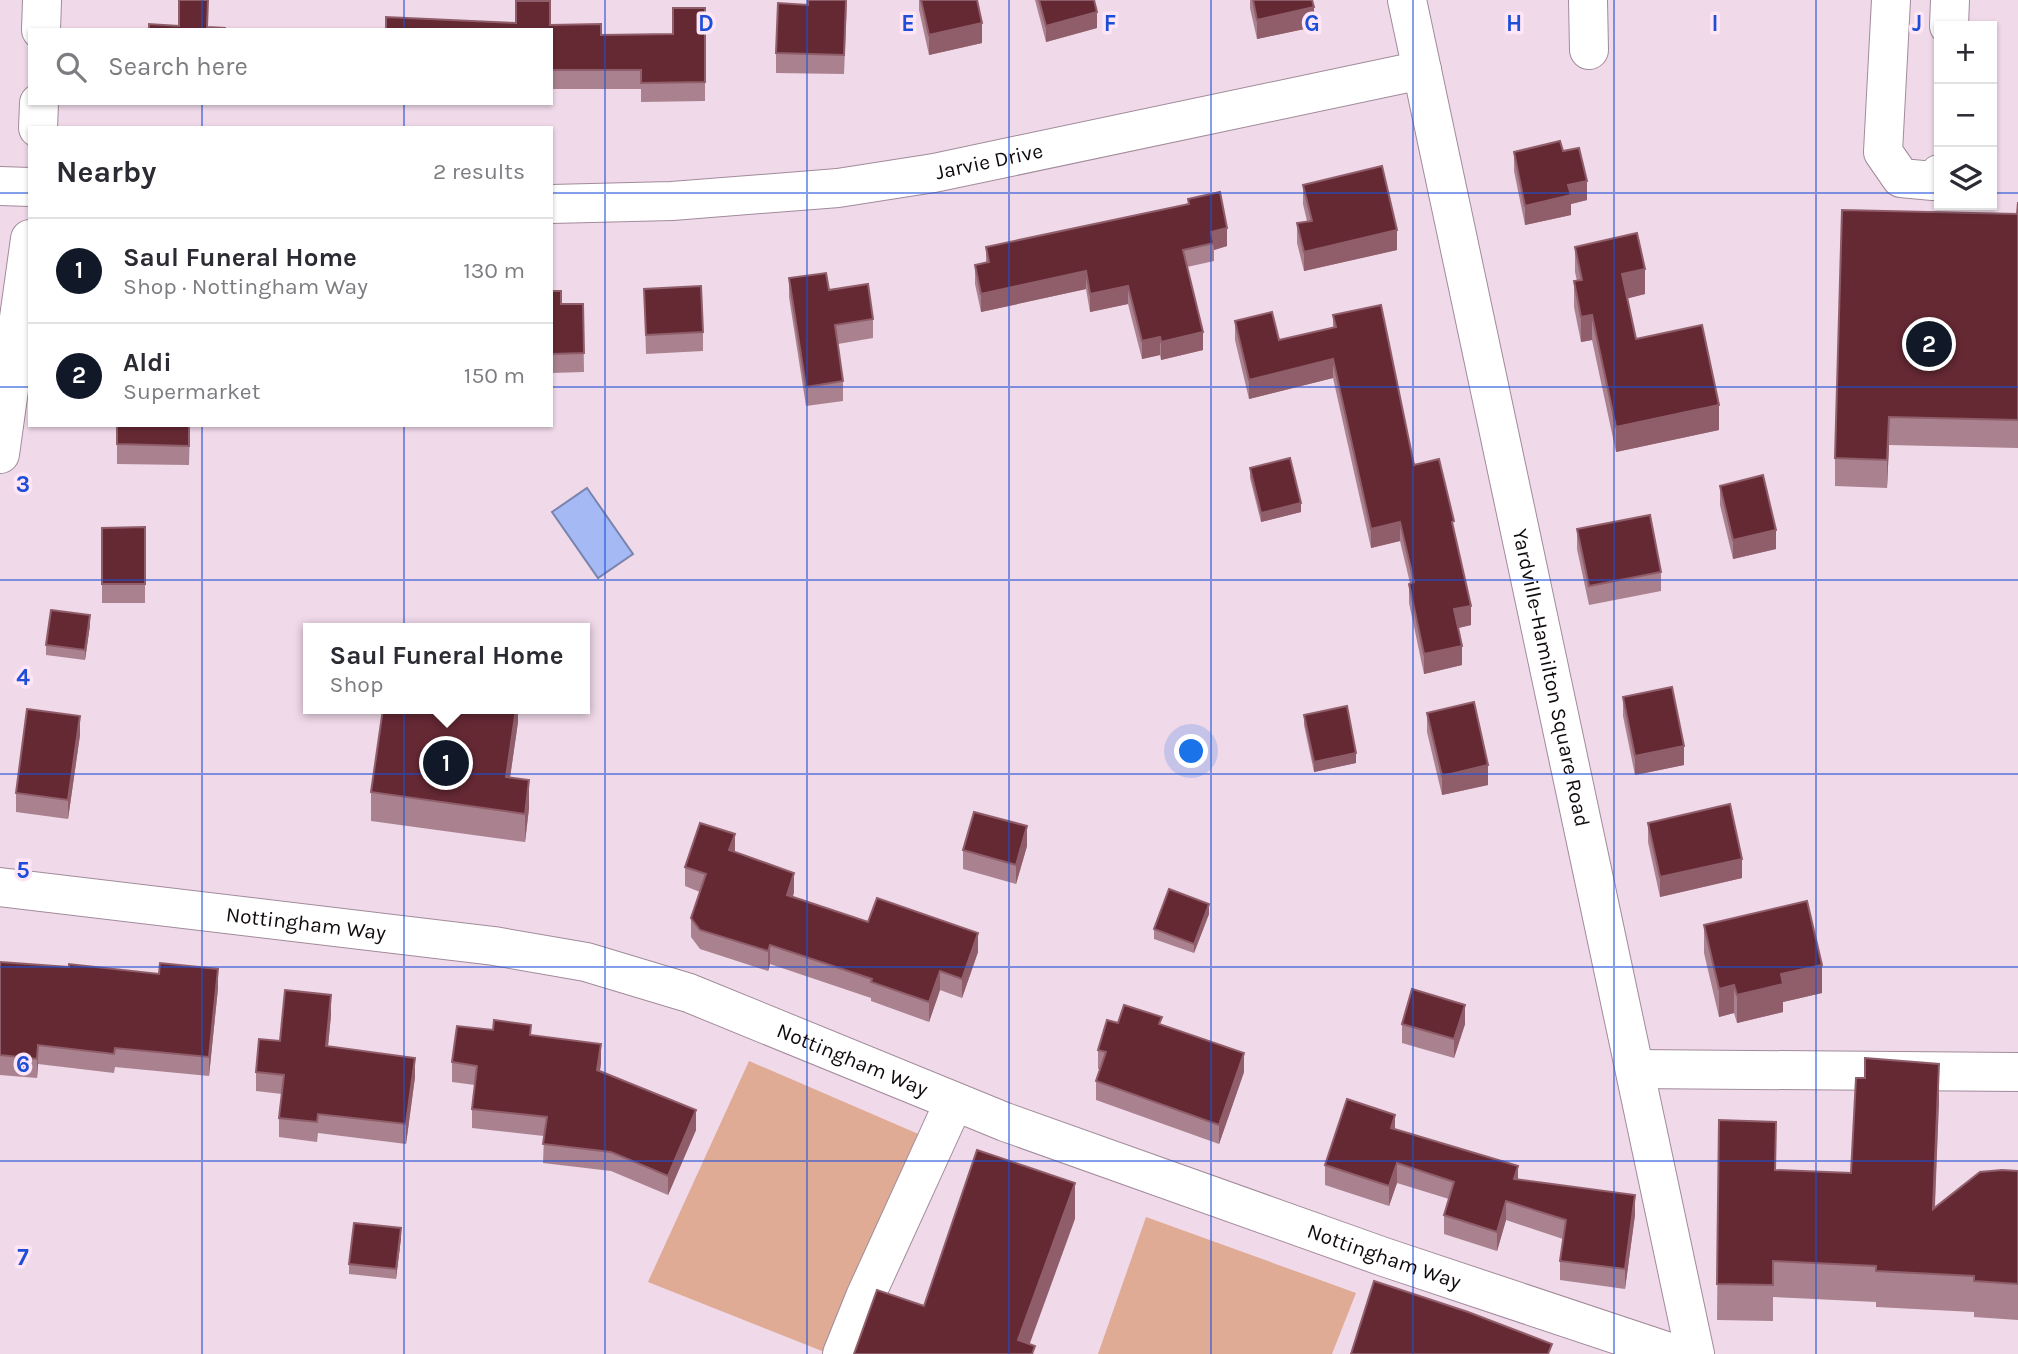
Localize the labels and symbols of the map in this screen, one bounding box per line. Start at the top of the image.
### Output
text: D [698,10,714,37]
text: E [901,10,915,37]
text: F [1104,10,1116,37]
text: G [1304,10,1320,37]
text: H [1506,10,1522,37]
text: I [1711,10,1719,37]
text: J [1912,10,1922,37]
street label: Jarvie Drive [933,138,1045,184]
pin: 2 [1906,318,1952,370]
text: 3 [16,471,30,498]
street label: Yardville-Hamilton Square Road [1508,527,1595,829]
text: 4 [16,664,30,691]
your location [1174,734,1208,768]
pin: 1 [423,737,469,789]
text: 5 [16,857,30,884]
street label: Nottingham Way [225,902,387,945]
street label: Nottingham Way [773,1018,932,1101]
text: 6 [16,1051,30,1078]
street label: Nottingham Way [1304,1219,1464,1294]
text: 7 [17,1244,29,1271]

